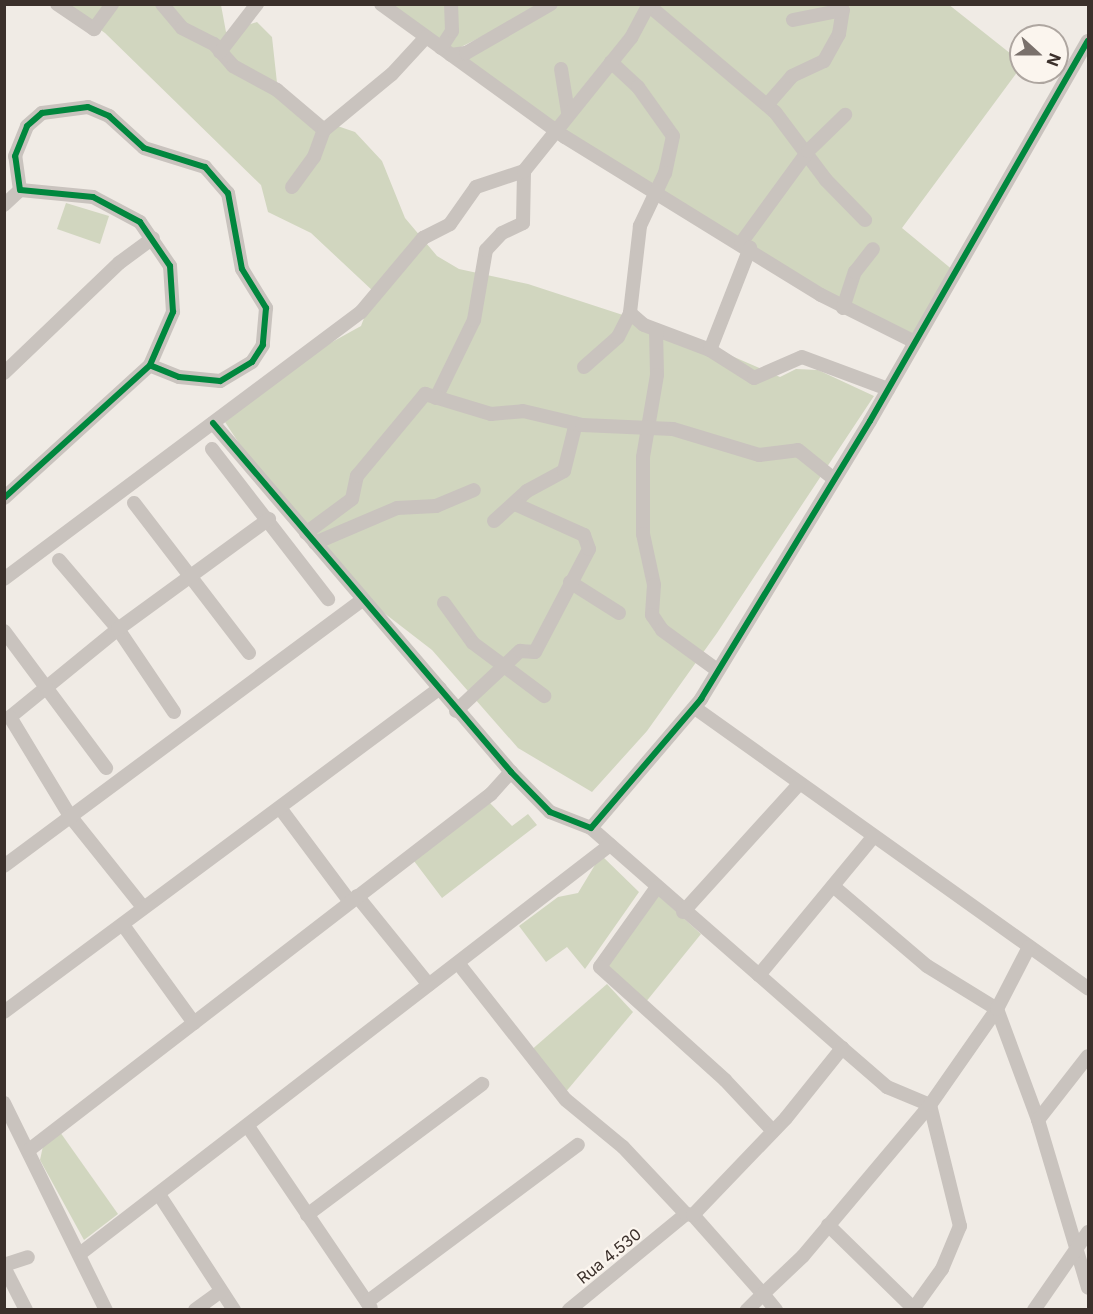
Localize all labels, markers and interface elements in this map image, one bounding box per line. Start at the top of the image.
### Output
north arrow [1009,24,1069,84]
text: N [1042,50,1065,69]
street label: Rua 4.530 [573,1224,645,1288]

